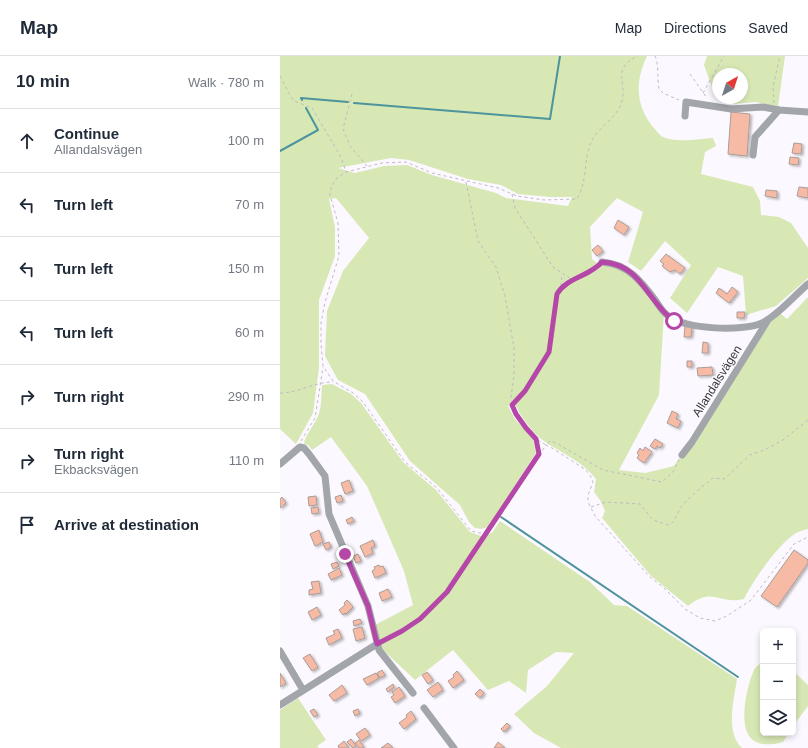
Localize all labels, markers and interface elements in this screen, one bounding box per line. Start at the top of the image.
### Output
text: Map [20,17,58,38]
text: Map [615,20,642,36]
text: Directions [664,20,726,36]
text: Saved [748,20,788,36]
north arrow [712,68,748,104]
text: 10 min [16,72,70,91]
text: Walk · 780 m [188,75,264,90]
text: Continue [54,125,119,142]
icon: ahead [16,130,38,152]
text: 100 m [228,133,264,148]
text: Allandalsvägen [54,142,142,157]
icon: left [16,194,38,216]
text: Turn left [54,196,113,213]
text: 70 m [235,197,264,212]
icon: left [16,258,38,280]
text: Turn left [54,260,113,277]
text: 150 m [228,261,264,276]
route start [665,312,683,330]
icon: left [16,322,38,344]
text: Turn left [54,324,113,341]
text: 60 m [235,325,264,340]
street label: Allandalsvägen [689,343,745,419]
icon: right [16,386,38,408]
text: Turn right [54,388,124,405]
text: 290 m [228,389,264,404]
text: Turn right [54,445,124,462]
icon: right [16,450,38,472]
text: 110 m [229,453,264,468]
text: Ekbacksvägen [54,462,139,477]
icon: arrive [16,514,38,536]
text: Arrive at destination [54,516,199,533]
route end [336,545,354,563]
map controls [760,628,796,736]
button: + [760,628,796,664]
button: − [760,664,796,700]
button: layers [760,700,796,736]

